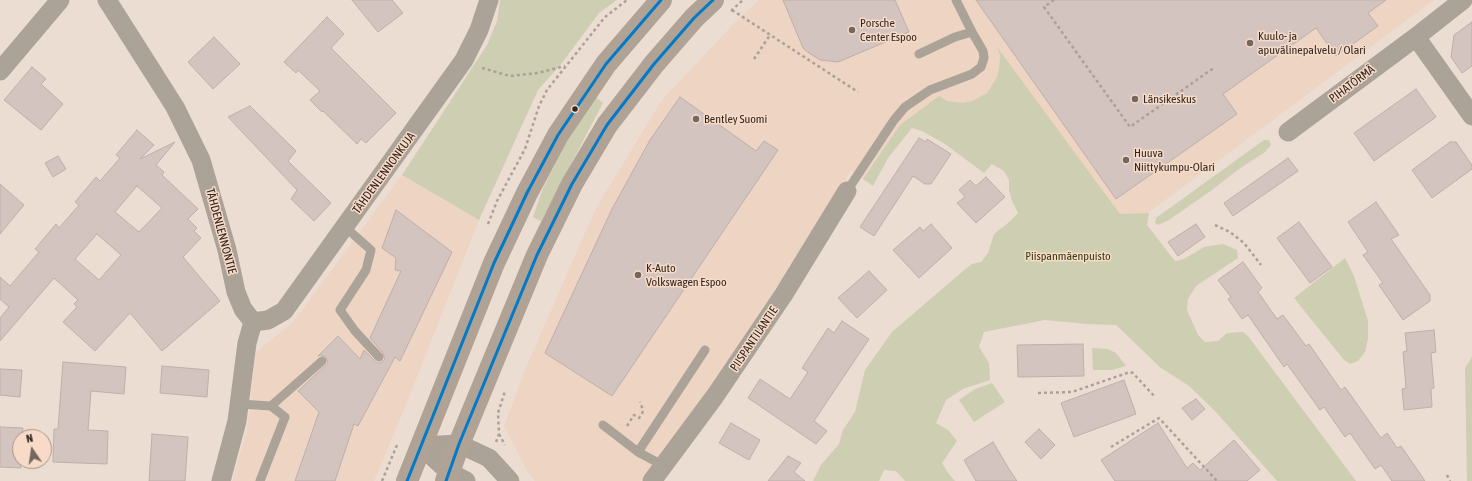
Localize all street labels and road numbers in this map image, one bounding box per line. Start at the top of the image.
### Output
street label: PIHATÖRMÄ [1326,62,1378,106]
street label: TÄHDENLENNONKUJA [350,129,418,217]
street label: TÄHDENLENNONTIE [203,187,239,275]
street label: PIISPANTILANTIE [727,304,781,374]

